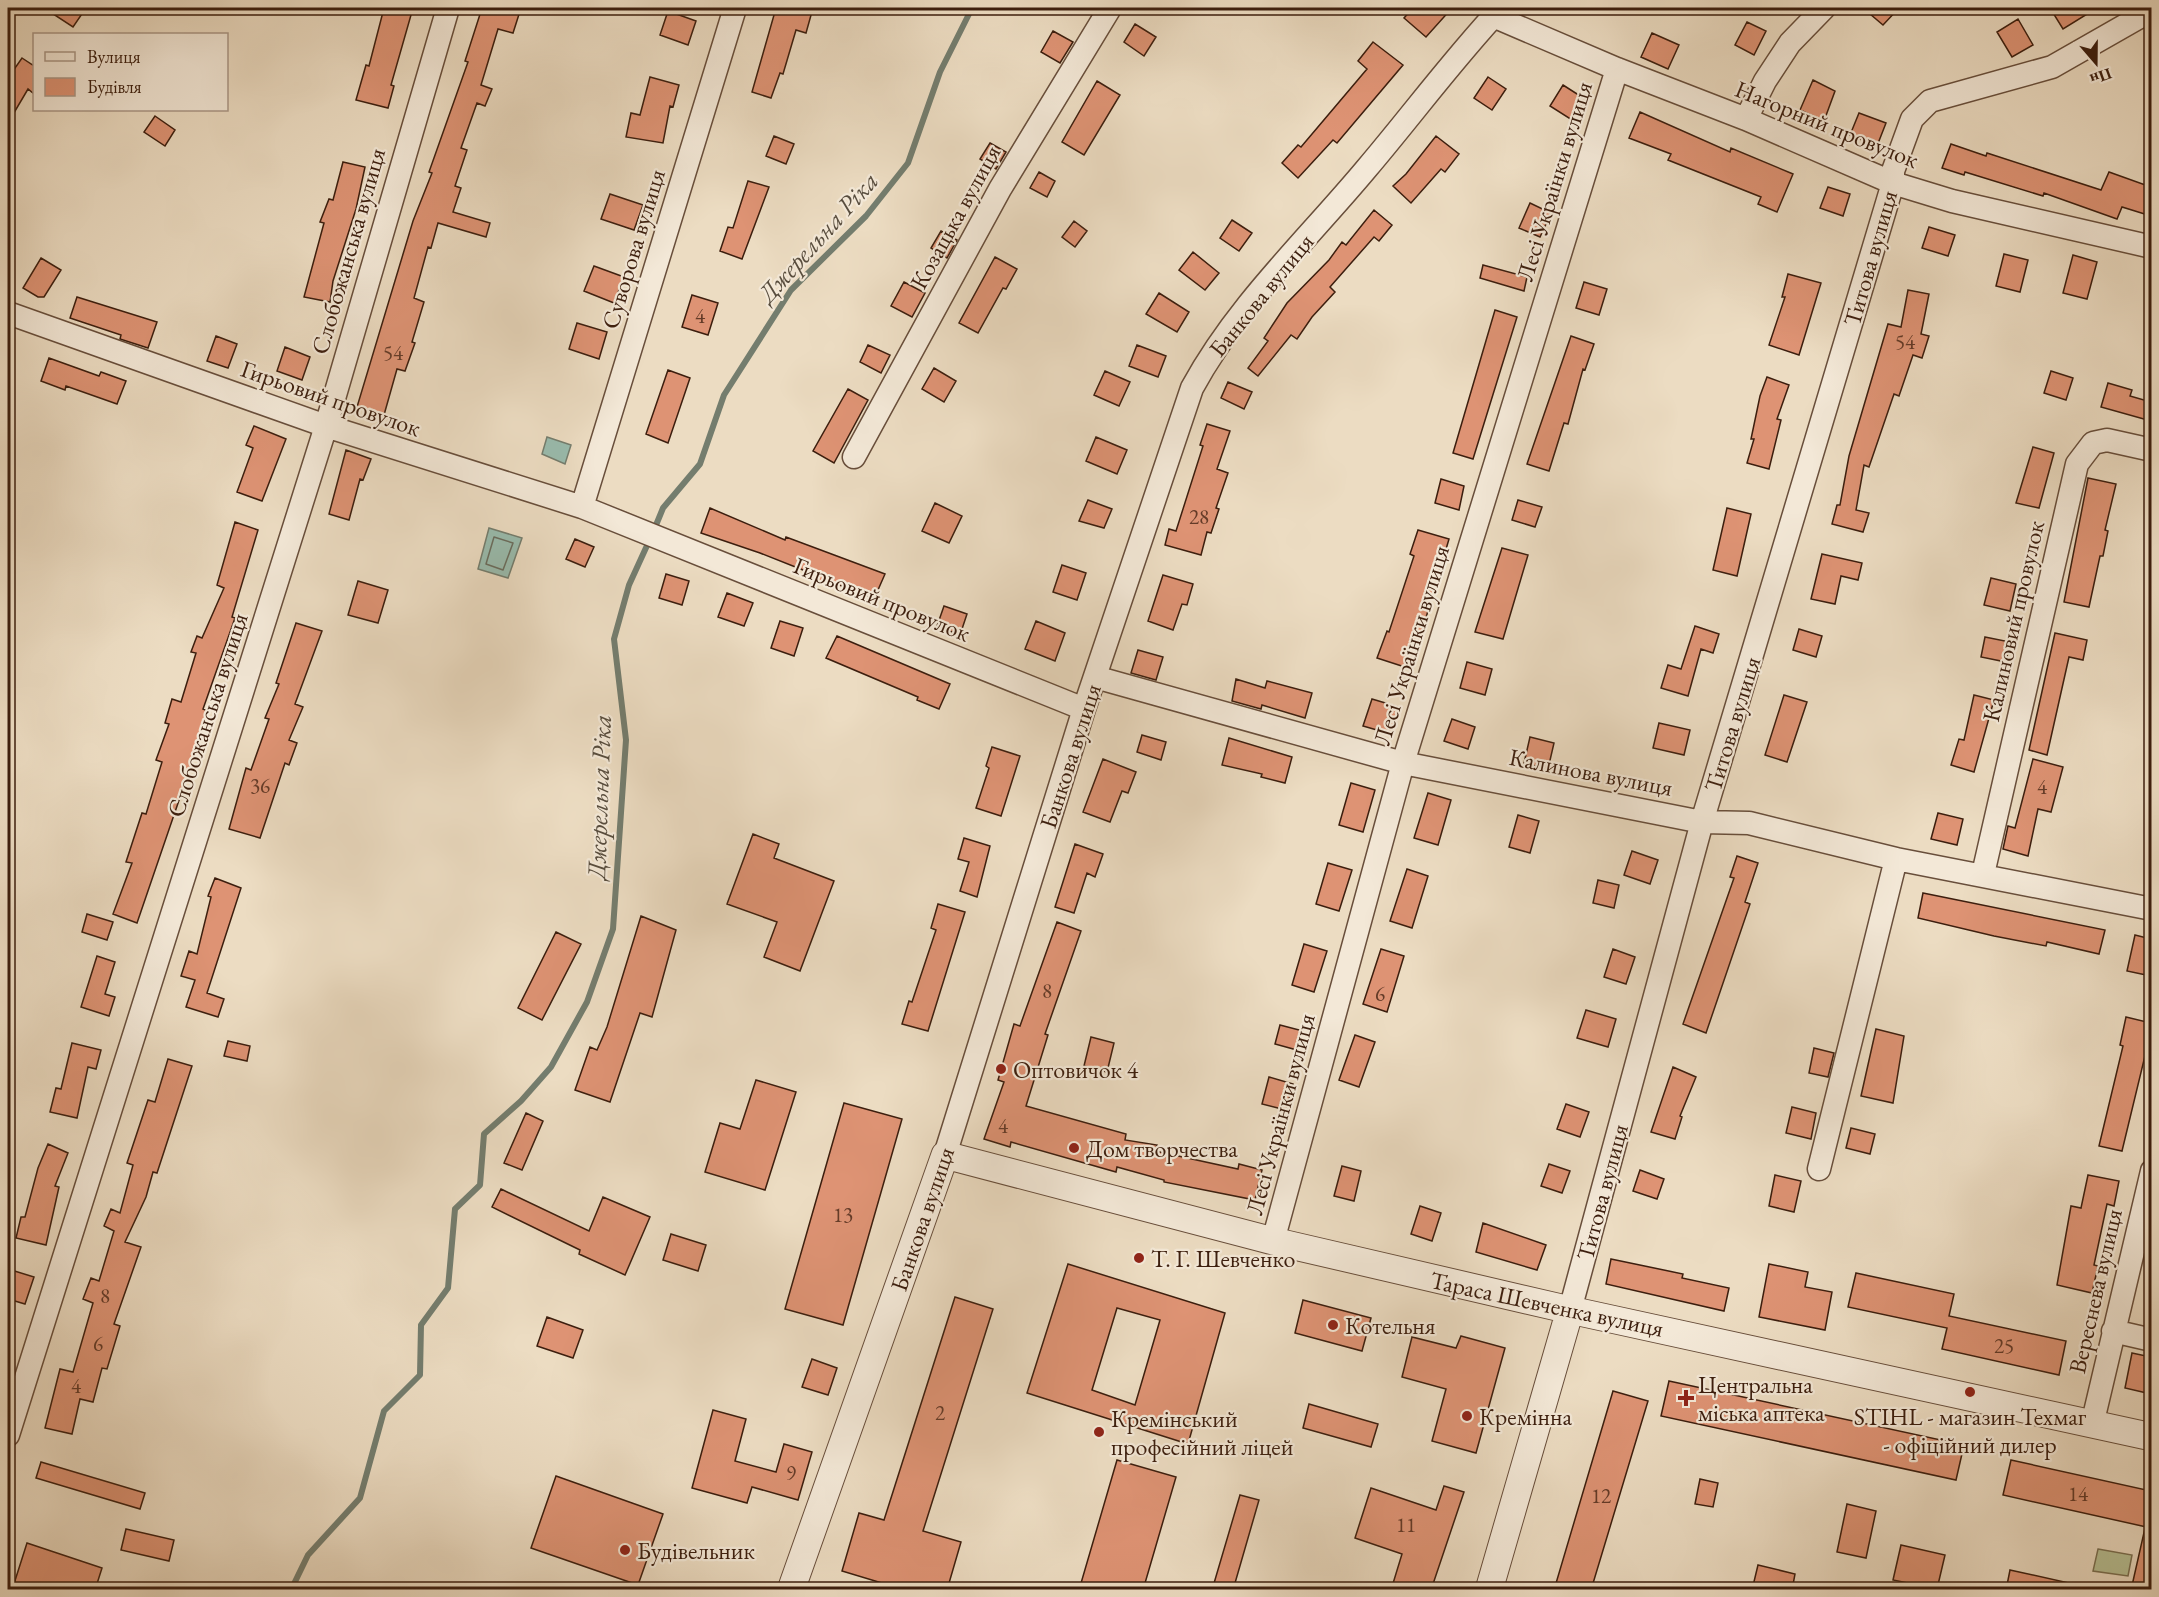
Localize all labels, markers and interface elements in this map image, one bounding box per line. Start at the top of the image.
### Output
legend [33,33,228,111]
north arrow [2066,33,2126,93]
text: Вулиця [87,45,140,68]
text: Пн [2087,63,2115,90]
street label: Нагорний провулок [1731,73,1924,175]
text: Будівля [87,75,142,98]
street label: Лесі Українки вулиця [1509,77,1599,285]
street label: Козацька вулиця [903,139,1007,294]
street label: Слобожанська вулиця [304,144,392,358]
water label: Джерельна Ріка [749,164,886,311]
street label: Суворова вулиця [594,165,672,333]
street label: Титова вулиця [1836,186,1904,329]
street label: Банкова вулиця [1202,227,1321,363]
house number: 4 [695,302,706,329]
house number: 54 [1895,328,1916,355]
house number: 54 [383,339,404,366]
street label: Гирьовий провулок [237,353,425,443]
house number: 28 [1189,503,1209,530]
street label: Калиновий провулок [1975,517,2051,725]
street label: Лесі Українки вулиця [1366,541,1456,749]
street label: Гирьовий провулок [789,549,975,649]
street label: Слобожанська вулиця [159,609,255,821]
street label: Титова вулиця [1697,652,1767,795]
street label: Банкова вулиця [1032,679,1108,832]
water label: Джерельна Ріка [579,714,619,882]
street label: Калинова вулиця [1507,741,1675,803]
house number: 36 [250,772,270,799]
house number: 4 [2037,773,2048,800]
house number: 8 [1042,977,1052,1004]
house number: 6 [1375,980,1385,1007]
street label: Лесі Українки вулиця [1238,1010,1322,1218]
place label: Оптовичок 4 [1013,1054,1139,1085]
marker: Оптовичок 4 [994,1062,1008,1076]
house number: 4 [998,1112,1009,1139]
street label: Титова вулиця [1569,1120,1635,1263]
place label: Дом творчества [1086,1133,1238,1164]
marker: Дом творчества [1067,1141,1081,1155]
street label: Банкова вулиця [883,1143,961,1295]
house number: 13 [833,1201,853,1228]
street label: Вереснева вулиця [2061,1205,2129,1376]
place label: Т. Г. Шевченко [1151,1243,1295,1274]
marker: Т. Г. Шевченко [1132,1251,1146,1265]
street label: Тараса Шевченка вулиця [1428,1264,1667,1344]
house number: 8 [100,1282,110,1309]
place label: Котельня [1345,1310,1436,1341]
marker: Котельня [1326,1318,1340,1332]
house number: 6 [93,1330,103,1357]
house number: 25 [1994,1332,2014,1359]
place label: Центральна міська аптека [1698,1369,1825,1428]
house number: 4 [71,1372,82,1399]
marker: STIHL - магазин Техмаг - офіційний дилер [1963,1385,1977,1399]
marker: Центральна міська аптека [1679,1391,1693,1405]
house number: 2 [935,1399,945,1426]
place label: Кремінна [1479,1401,1573,1432]
place label: STIHL - магазин Техмаг - офіційний дилер [1854,1401,2087,1460]
place label: Кремінський професійний ліцей [1111,1403,1294,1462]
marker: Кремінна [1460,1409,1474,1423]
marker: Кремінський професійний ліцей [1092,1425,1106,1439]
house number: 9 [786,1459,796,1486]
house number: 14 [2068,1480,2089,1507]
house number: 12 [1591,1482,1611,1509]
house number: 11 [1396,1511,1416,1538]
place label: Будівельник [637,1535,755,1566]
marker: Будівельник [618,1543,632,1557]

